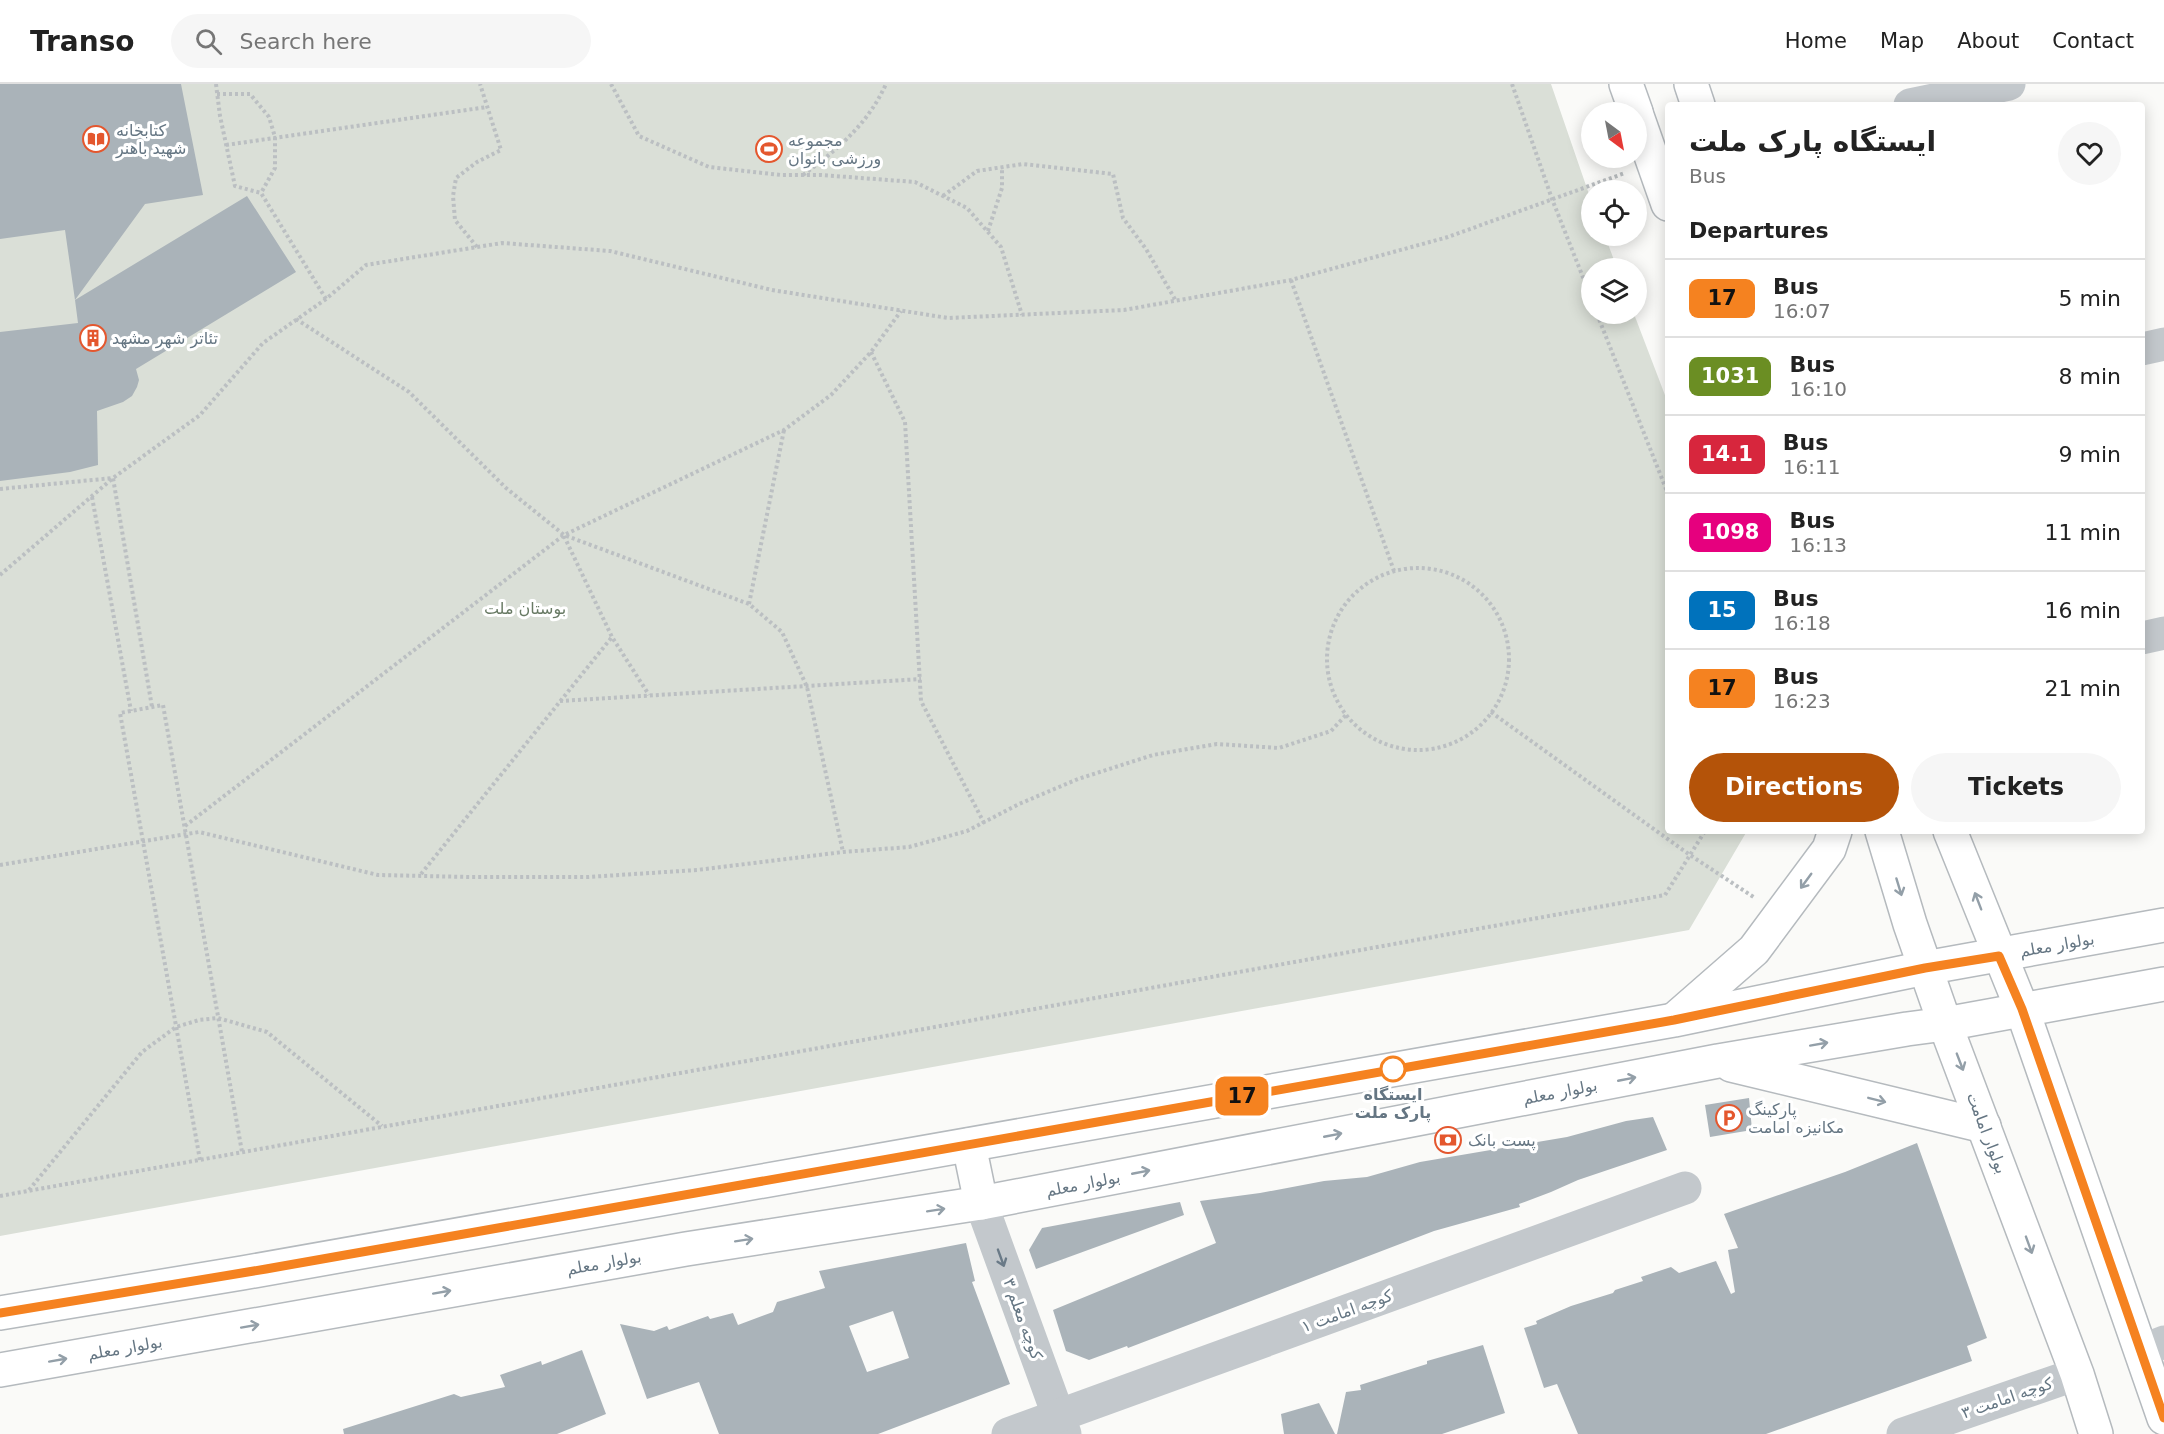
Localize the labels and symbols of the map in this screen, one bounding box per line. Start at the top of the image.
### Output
north arrow [1581,102,1647,168]
place label: کتابخانه شهید باهنر [115,121,187,159]
library icon: کتابخانه شهید باهنر [81,124,111,154]
place label: مجموعه ورزشی بانوان [788,131,881,169]
sports icon: مجموعه ورزشی بانوان [754,134,784,164]
building icon: تئاتر شهر مشهد [78,323,108,353]
place label: تئاتر شهر مشهد [112,329,218,349]
park label: بوستان ملت [484,599,566,619]
one-way arrow [1800,873,1812,889]
one-way arrow [1894,877,1905,896]
one-way arrow [1972,893,1983,911]
street label: بولوار معلم [2018,929,2096,962]
one-way arrow [1809,1038,1829,1049]
one-way arrow [1955,1052,1966,1071]
marker: ایستگاه پارک ملت [1380,1056,1406,1082]
one-way arrow [1617,1073,1637,1084]
street label: بولوار معلم [1521,1075,1599,1109]
line badge: 17 [1215,1076,1269,1116]
place label: ایستگاه پارک ملت [1355,1085,1431,1123]
street label: بولوار امامت [1962,1090,2011,1177]
one-way arrow [1867,1094,1886,1106]
place label: پارکینگ مکانیزه امامت [1748,1100,1844,1138]
parking icon: پارکینگ مکانیزه امامت [1714,1103,1744,1133]
bank icon: پست بانک [1433,1125,1463,1155]
one-way arrow [1322,1129,1342,1140]
place label: پست بانک [1468,1131,1536,1151]
one-way arrow [1131,1166,1151,1177]
street label: بولوار معلم [1044,1167,1122,1201]
one-way arrow [926,1205,946,1216]
one-way arrow [733,1234,753,1245]
one-way arrow [2024,1235,2035,1254]
street label: بولوار معلم [565,1247,643,1280]
one-way arrow [996,1248,1007,1267]
street label: کوچه معلم ۳ [999,1276,1047,1363]
one-way arrow [431,1286,451,1297]
street label: کوچه امامت ۱ [1299,1286,1396,1337]
one-way arrow [239,1320,259,1331]
street label: بولوار معلم [86,1332,164,1365]
one-way arrow [47,1354,67,1365]
street label: کوچه امامت ۳ [1959,1373,2056,1423]

